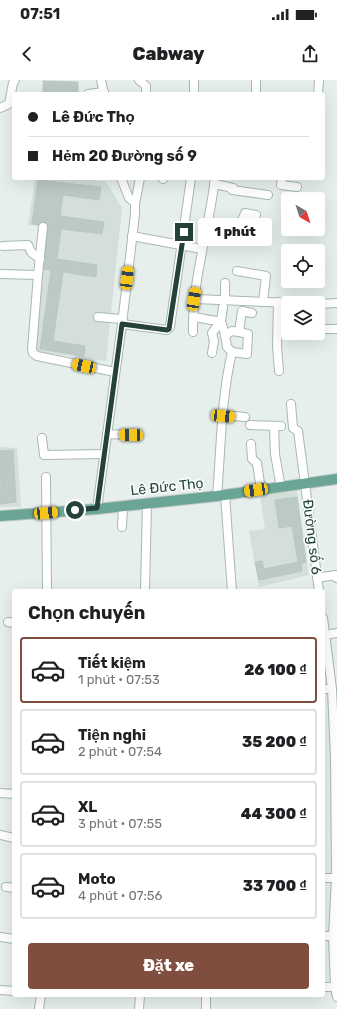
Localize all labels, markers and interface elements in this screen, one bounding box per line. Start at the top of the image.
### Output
text: 07:51 [20,5,60,23]
icon: back [16,43,38,65]
text: Cabway [133,43,204,65]
icon: share [299,43,321,65]
text: Lê Đức Thọ [52,108,135,126]
text: Hẻm 20 Đường số 9 [52,147,197,165]
north arrow [281,192,325,236]
map controls [281,192,325,340]
callout: 1 phút [198,218,272,246]
route end [175,223,193,241]
text: 1 phút [214,224,256,239]
button: locate [281,244,325,288]
car [120,265,134,291]
car [186,286,202,312]
button: layers [281,296,325,340]
car [71,358,97,374]
car [211,409,235,423]
car [119,429,143,441]
street label: Lê Đức Thọ [130,475,204,499]
car [243,482,269,498]
street label: Đường số 6 [299,498,326,576]
route start [66,501,84,519]
car [34,506,58,520]
text: Chọn chuyến [28,602,145,624]
icon: car [30,652,66,688]
text: Tiết kiệm [78,654,146,672]
text: 26 100 ₫ [244,661,307,679]
text: 1 phút · 07:53 [78,672,160,687]
icon: car [30,724,66,760]
text: Tiện nghi [78,726,146,744]
text: 35 200 ₫ [242,733,307,751]
text: 2 phút · 07:54 [78,744,162,759]
icon: car [30,796,66,832]
text: XL [78,798,97,816]
text: 44 300 ₫ [241,805,307,823]
text: 3 phút · 07:55 [78,816,162,831]
icon: car [30,868,66,904]
text: Moto [78,870,116,888]
text: 33 700 ₫ [243,877,307,895]
text: 4 phút · 07:56 [78,888,162,903]
button: Đặt xe [28,943,309,989]

